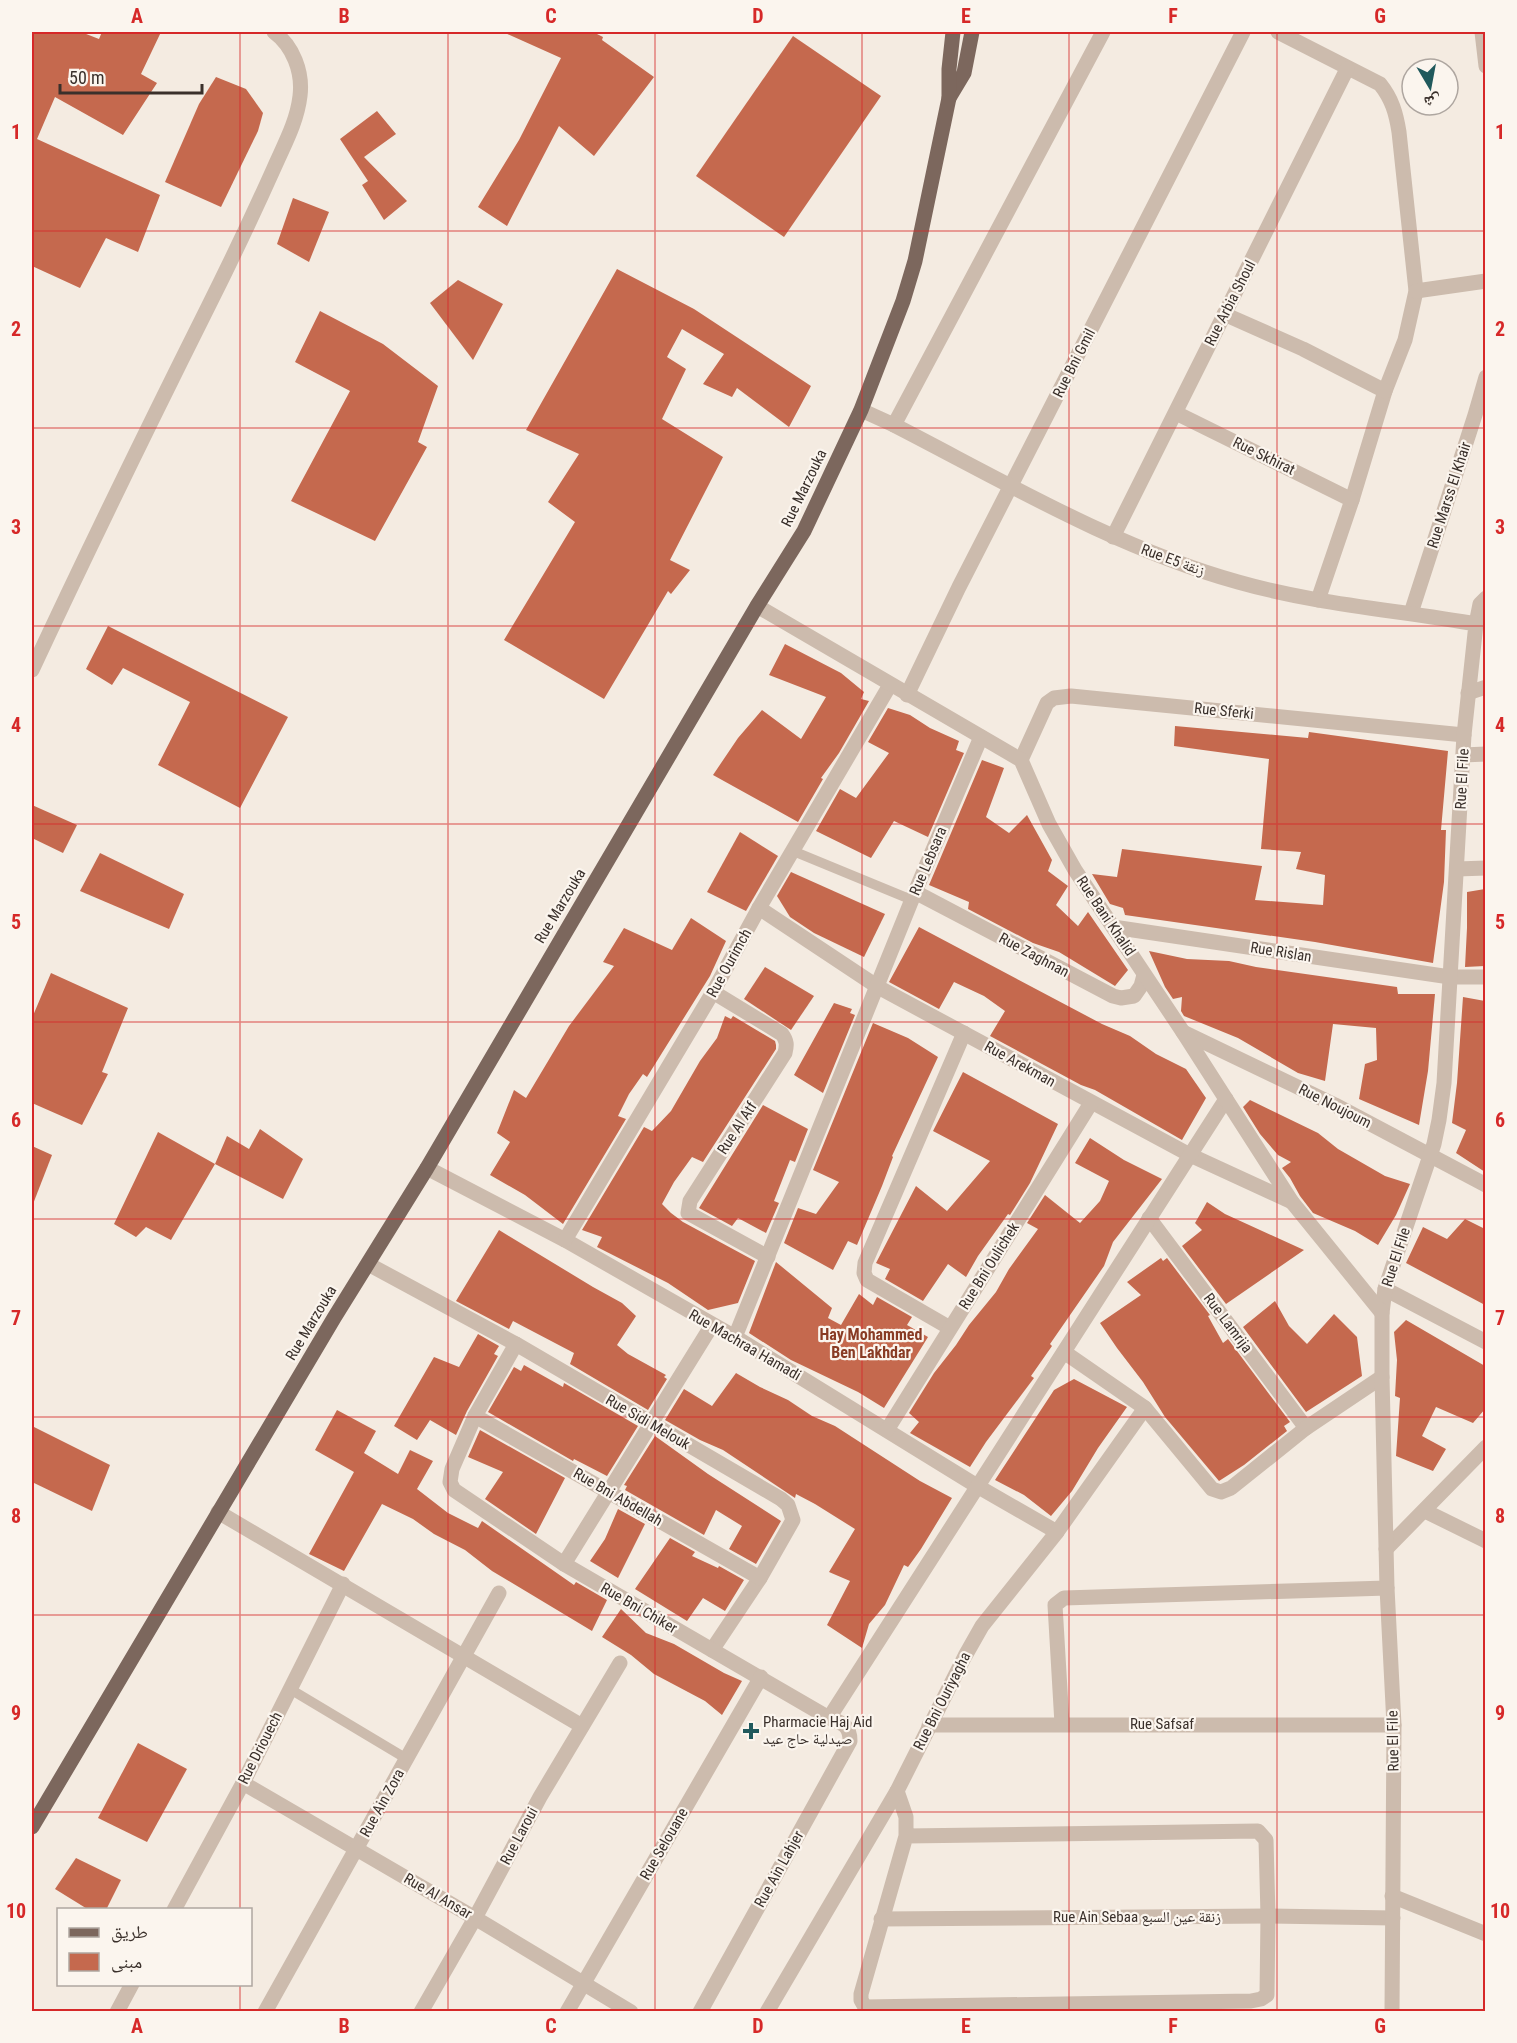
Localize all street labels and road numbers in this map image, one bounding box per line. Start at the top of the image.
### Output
street label: Rue Arbia Shoul [1201,257,1259,349]
street label: Rue Bni Gmil [1049,325,1099,401]
street label: Rue Skhirat [1230,433,1298,479]
street label: Rue Marss El Khair [1423,439,1475,550]
street label: Rue Marzouka [778,446,830,530]
street label: Rue E5 زنقة [1139,540,1208,580]
street label: Rue Sferki [1193,699,1255,723]
street label: Rue El File [1451,748,1473,810]
street label: Rue Lebsara [906,824,950,898]
street label: Rue Marzouka [531,865,589,947]
street label: Rue Bani Khalid [1073,873,1139,959]
street label: Rue Ourimch [703,926,755,1000]
street label: Rue Zaghnan [996,929,1072,981]
street label: Rue Rislan [1249,938,1313,966]
street label: Rue Arekman [981,1037,1059,1091]
street label: Rue Noujoum [1296,1080,1374,1132]
street label: Rue Al Atf [713,1098,761,1158]
street label: Rue Bni Oulichek [955,1219,1023,1313]
street label: Rue El File [1378,1225,1414,1289]
street label: Rue Marzouka [282,1282,340,1364]
street label: Rue Lamrija [1200,1290,1256,1356]
street label: Rue Machraa Hamadi [686,1306,804,1384]
street label: Rue Sidi Melouk [603,1391,694,1454]
street label: Rue Bni Abdellah [570,1464,666,1530]
street label: Rue Bni Chiker [598,1579,681,1637]
street label: Rue Bni Ouriyagha [910,1649,974,1753]
street label: Rue Driouech [234,1709,286,1787]
street label: Rue El File [1383,1710,1403,1772]
street label: Rue Safsaf [1130,1715,1194,1733]
street label: Rue Ain Zora [356,1766,408,1840]
street label: Rue Laroui [496,1804,542,1868]
street label: Rue Selouane [636,1805,692,1883]
street label: Rue Ain Lahjer [751,1827,808,1911]
street label: Rue Al Ansar [401,1869,476,1923]
street label: Rue Ain Sebaa زنقة عين السبع [1053,1908,1221,1927]

